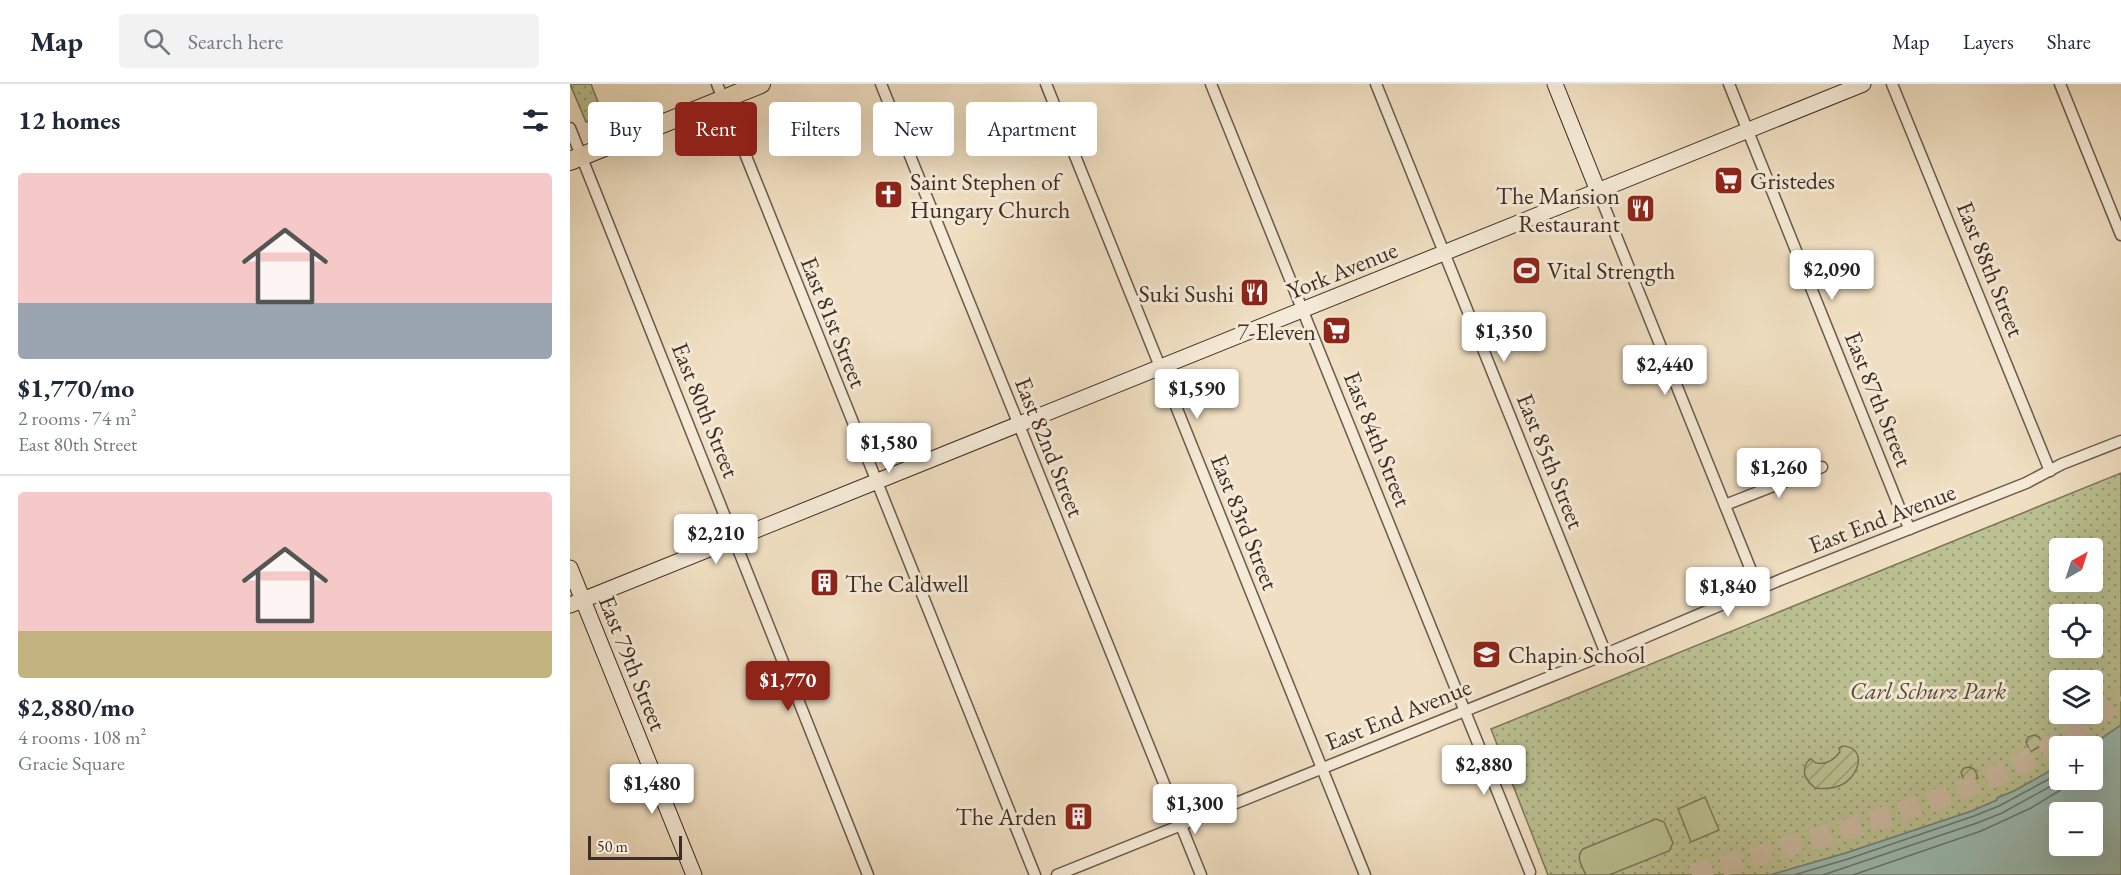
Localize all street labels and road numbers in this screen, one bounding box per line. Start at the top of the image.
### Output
street label: East 88th Street [1950,197,2032,342]
street label: York Avenue [1282,234,1402,306]
street label: East 81st Street [794,252,874,392]
street label: East 87th Street [1838,327,1920,472]
street label: East 80th Street [665,338,747,483]
street label: East 84th Street [1337,367,1419,512]
street label: East 82nd Street [1008,373,1092,522]
street label: East 85th Street [1510,389,1592,534]
street label: East 83rd Street [1204,450,1286,595]
street label: East End Avenue [1804,476,1960,560]
street label: East 79th Street [592,591,674,736]
street label: East End Avenue [1321,671,1475,757]

